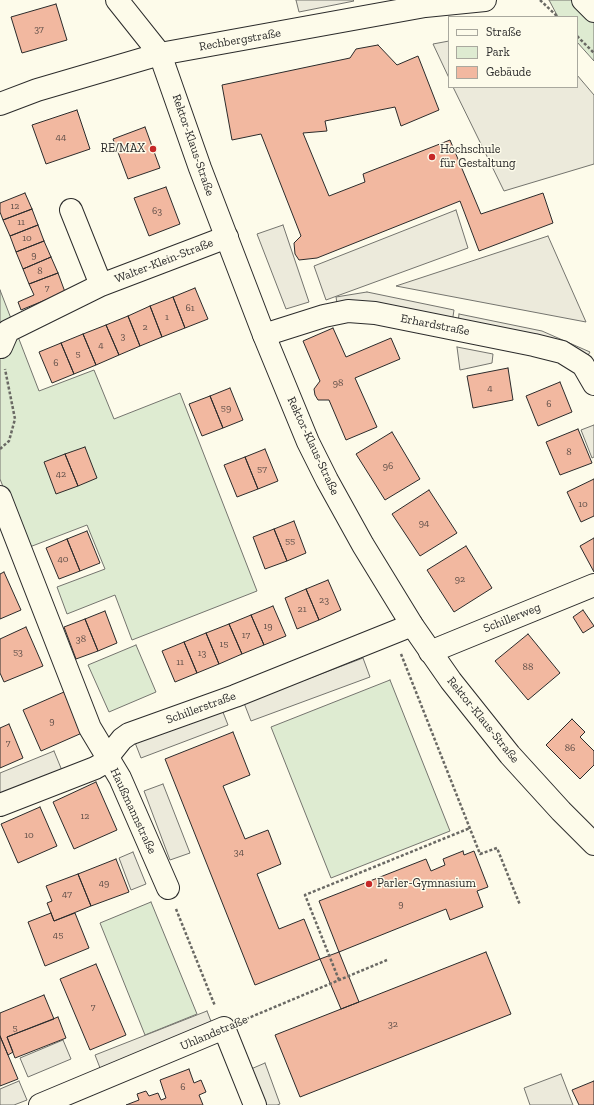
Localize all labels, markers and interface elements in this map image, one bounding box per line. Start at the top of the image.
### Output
legend [448,16,578,88]
house number: 37 [34,23,44,35]
text: Straße [486,25,521,39]
street label: Rechbergstraße [198,26,282,54]
text: Park [486,45,510,59]
text: Gebäude [486,65,531,79]
street label: Rektor-Klaus-Straße [169,92,217,198]
house number: 44 [56,131,66,143]
place label: RE/MAX [101,142,145,156]
place label: Hochschule für Gestaltung [440,143,516,171]
marker: RE/MAX [148,144,158,154]
marker: Hochschule für Gestaltung [427,152,437,162]
house number: 12 [11,200,19,212]
house number: 63 [152,205,162,217]
house number: 11 [17,216,25,228]
house number: 10 [22,232,32,244]
street label: Walter-Klein-Straße [113,236,215,286]
house number: 9 [31,249,37,261]
house number: 8 [37,265,43,277]
house number: 7 [45,282,49,294]
house number: 61 [185,302,195,314]
house number: 1 [165,311,169,323]
street label: Erhardstraße [399,311,471,339]
house number: 2 [142,321,148,333]
house number: 3 [121,330,125,342]
house number: 4 [98,339,104,351]
house number: 5 [75,348,81,360]
house number: 6 [53,357,59,369]
house number: 98 [333,377,343,389]
house number: 4 [487,382,493,394]
street label: Rektor-Klaus-Straße [284,395,342,497]
house number: 6 [546,398,552,410]
house number: 59 [221,402,231,414]
house number: 8 [566,446,572,458]
house number: 96 [383,460,393,472]
house number: 57 [257,463,267,475]
house number: 42 [56,468,66,480]
house number: 10 [578,498,588,510]
house number: 94 [419,517,429,529]
house number: 55 [285,535,295,547]
house number: 40 [57,553,69,565]
house number: 92 [455,573,465,585]
house number: 23 [319,594,329,606]
street label: Schillerweg [481,600,543,636]
house number: 21 [298,603,306,615]
house number: 19 [263,620,273,632]
house number: 17 [242,629,250,641]
house number: 38 [76,633,86,645]
house number: 15 [220,638,228,650]
house number: 53 [13,646,23,658]
house number: 13 [198,647,206,659]
house number: 11 [176,656,184,668]
house number: 88 [523,661,533,673]
street label: Rektor-Klaus-Straße [444,674,522,766]
street label: Schillerstraße [164,689,238,727]
house number: 9 [49,715,55,727]
house number: 7 [6,737,10,749]
house number: 86 [565,742,575,754]
street label: Haußmannstraße [107,766,159,856]
house number: 12 [81,810,89,822]
house number: 10 [24,829,34,841]
house number: 34 [234,846,244,858]
house number: 49 [99,877,109,889]
place label: Parler-Gymnasium [377,877,476,891]
marker: Parler-Gymnasium [364,879,374,889]
house number: 47 [62,888,72,900]
house number: 9 [398,898,404,910]
house number: 45 [53,929,63,941]
house number: 7 [91,1001,95,1013]
street label: Uhlandstraße [178,1012,250,1054]
house number: 32 [388,1018,398,1030]
house number: 5 [12,1022,18,1034]
house number: 6 [180,1081,186,1093]

